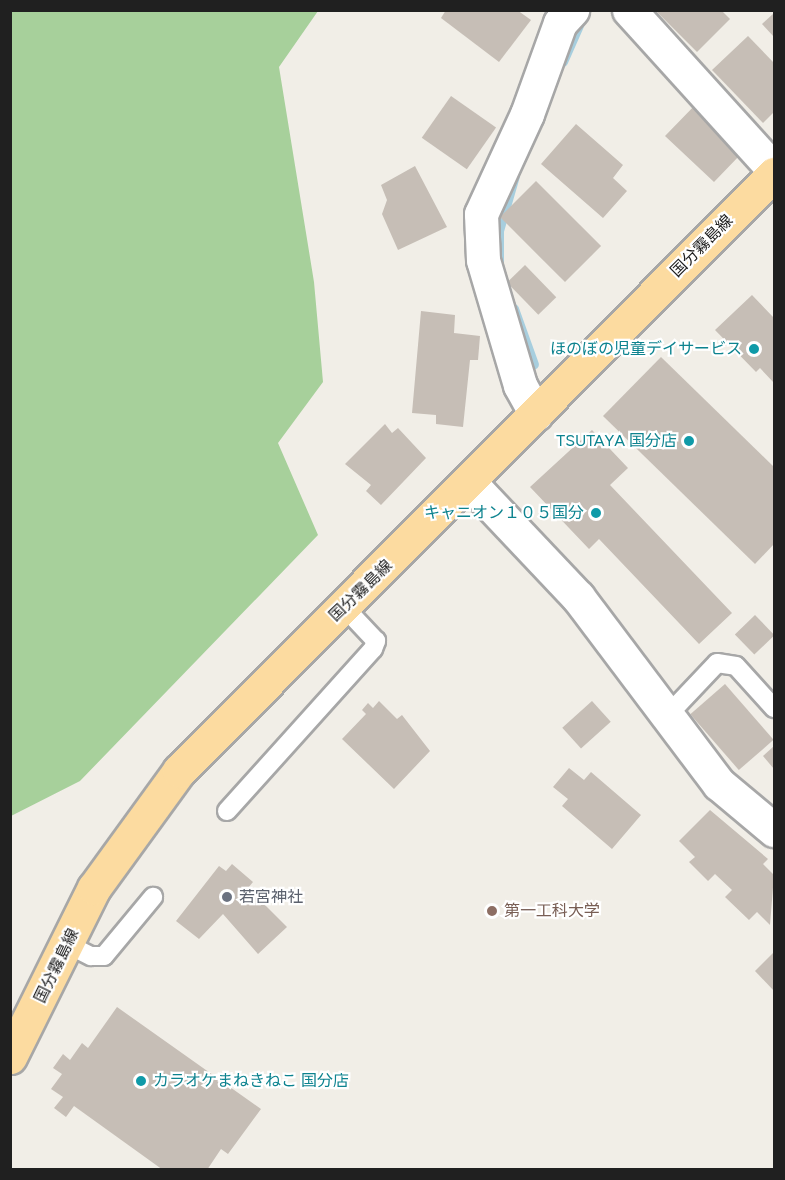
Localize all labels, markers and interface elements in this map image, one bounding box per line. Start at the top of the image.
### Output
street label: 国分霧島線 [667,211,737,281]
place label: ほのぼの児童デイサービス [550,339,742,359]
marker: ほのぼの児童デイサービス [747,342,761,356]
place label: TSUTAYA 国分店 [556,431,677,451]
marker: TSUTAYA 国分店 [682,434,696,448]
place label: キャニオン１０５国分 [424,503,584,523]
marker: キャニオン１０５国分 [589,506,603,520]
street label: 国分霧島線 [326,556,396,626]
place label: 若宮神社 [239,887,303,907]
marker: 若宮神社 [220,890,234,904]
place label: 第一工科大学 [504,901,600,921]
marker: 第一工科大学 [485,904,499,918]
street label: 国分霧島線 [31,926,83,1006]
place label: カラオケまねきねこ 国分店 [153,1071,349,1091]
marker: カラオケまねきねこ 国分店 [134,1074,148,1088]

